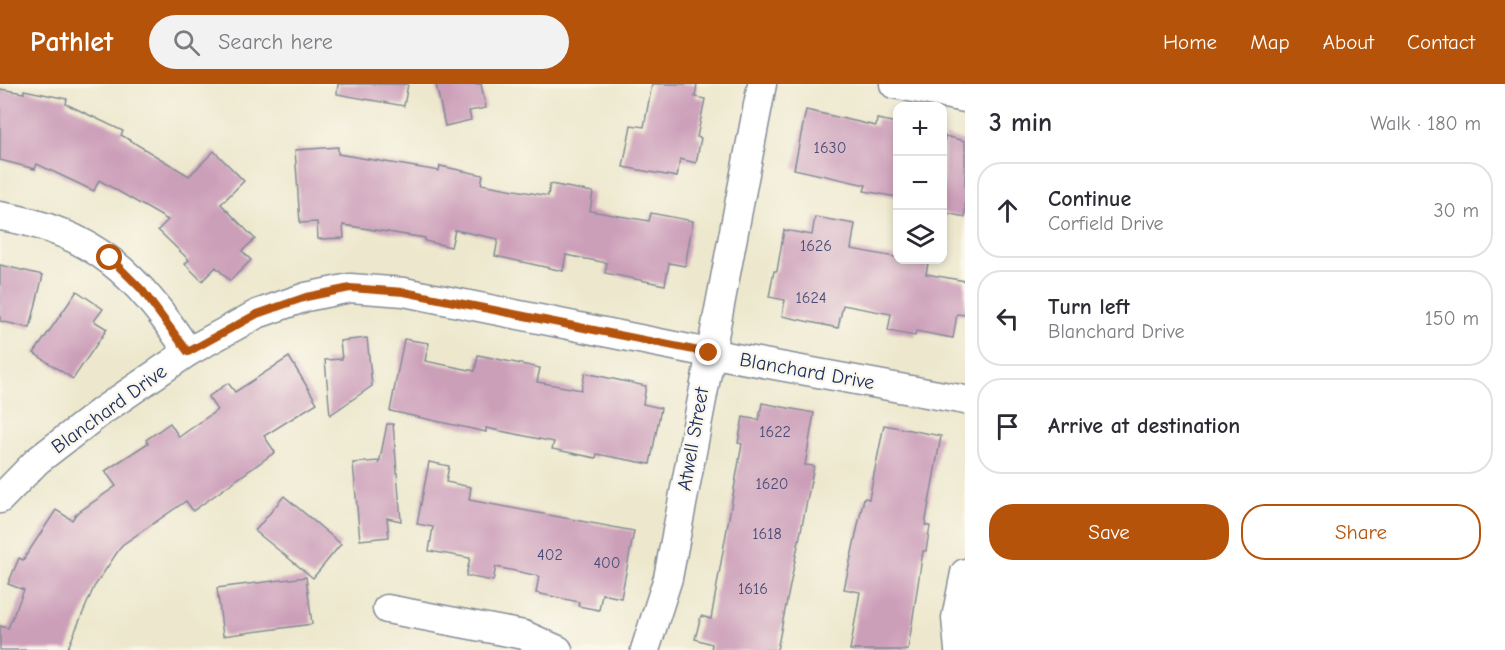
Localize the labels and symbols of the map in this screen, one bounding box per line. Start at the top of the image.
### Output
house number: 1630 [814,139,846,157]
house number: 1626 [800,237,832,255]
route start [96,244,122,270]
house number: 1624 [795,289,827,307]
route end [695,339,721,365]
street label: Blanchard Drive [738,348,876,394]
street label: Blanchard Drive [47,360,171,458]
street label: Atwell Street [673,384,714,492]
house number: 1622 [759,423,791,441]
house number: 1620 [755,475,789,493]
house number: 1618 [752,525,782,543]
house number: 402 [537,546,563,564]
house number: 400 [593,554,621,572]
house number: 1616 [738,580,768,598]

